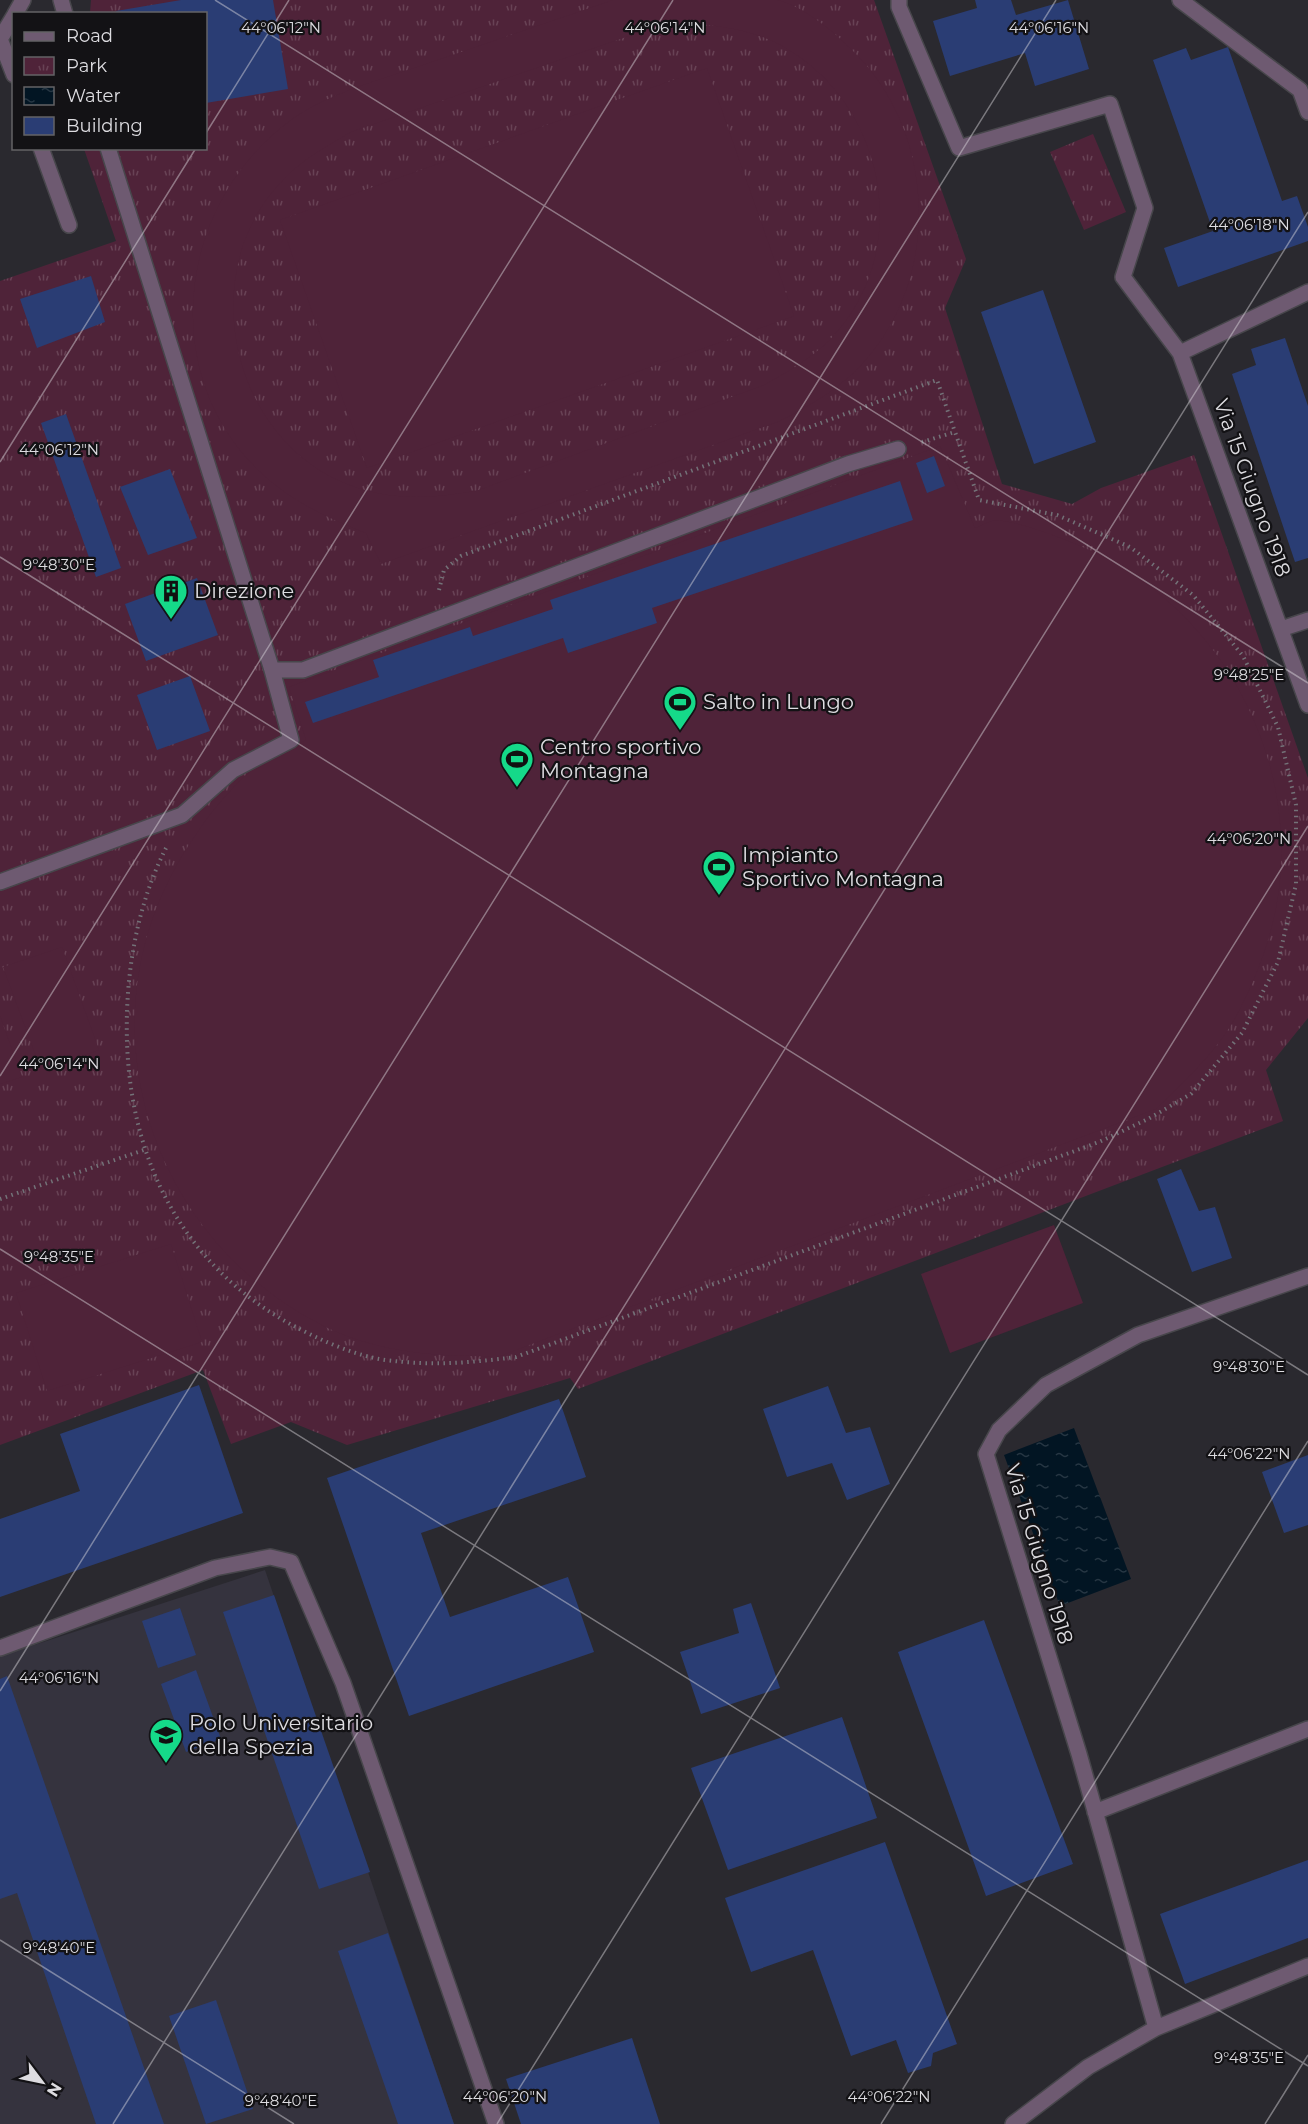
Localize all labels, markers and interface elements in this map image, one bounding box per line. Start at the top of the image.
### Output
legend [12,12,207,150]
text: 44°06'12"N [241,18,321,37]
text: 44°06'14"N [624,18,706,37]
text: 44°06'16"N [1009,18,1089,37]
text: Road [66,25,113,47]
text: Park [66,55,107,77]
text: Water [66,85,121,107]
text: Building [66,115,143,137]
text: 44°06'18"N [1208,215,1290,234]
street label: Via 15 Giugno 1918 [1209,396,1296,580]
text: 44°06'12"N [19,440,99,459]
text: 9°48'30"E [23,555,95,574]
building icon: Direzione [153,573,189,620]
place label: Direzione [194,578,294,603]
text: 9°48'25"E [1214,665,1284,684]
sports icon: Salto in Lungo [662,684,698,731]
place label: Salto in Lungo [703,689,854,714]
place label: Centro sportivo Montagna [540,734,701,783]
sports icon: Centro sportivo Montagna [499,741,535,788]
text: 44°06'20"N [1207,829,1291,848]
place label: Impianto Sportivo Montagna [742,842,944,891]
sports icon: Impianto Sportivo Montagna [701,849,737,896]
text: 44°06'14"N [18,1054,100,1073]
text: 9°48'35"E [24,1247,94,1266]
text: 9°48'30"E [1213,1357,1285,1376]
text: 44°06'22"N [1208,1444,1290,1463]
street label: Via 15 Giugno 1918 [1000,1461,1079,1647]
text: 44°06'16"N [19,1668,99,1687]
place label: Polo Universitario della Spezia [189,1710,373,1759]
school or university icon: Polo Universitario della Spezia [148,1717,184,1764]
text: 9°48'40"E [23,1938,95,1957]
text: 9°48'35"E [1214,2048,1284,2067]
north arrow [12,2052,72,2112]
text: N [43,2079,66,2100]
text: 44°06'20"N [463,2087,547,2106]
text: 44°06'22"N [848,2087,930,2106]
text: 9°48'40"E [245,2091,317,2110]

